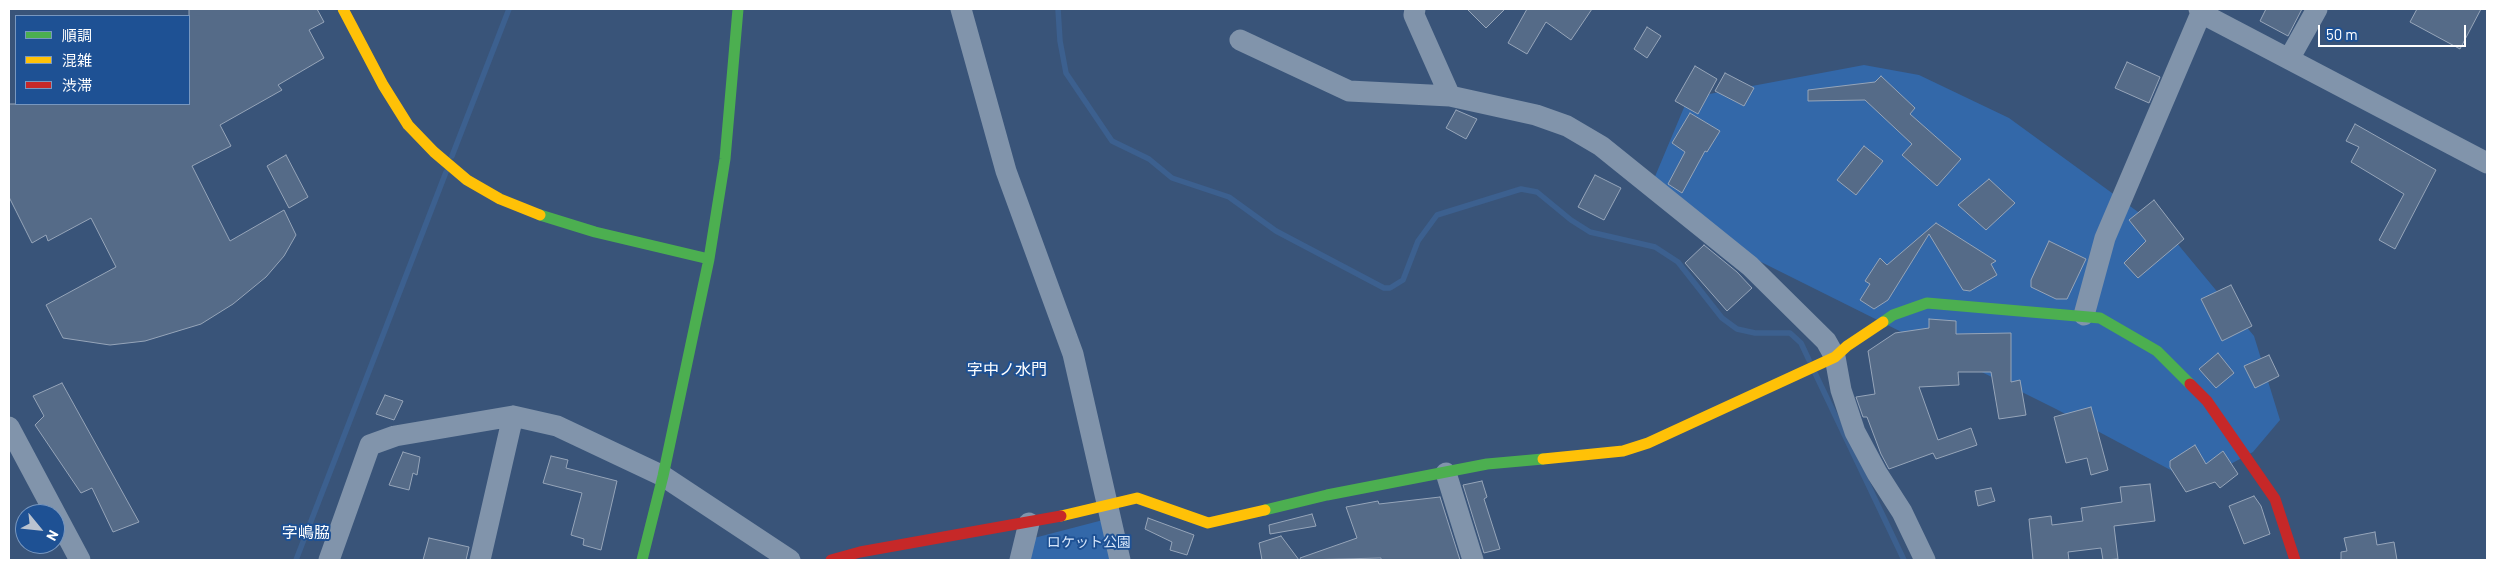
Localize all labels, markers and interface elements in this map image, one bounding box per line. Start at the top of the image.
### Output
legend [15,15,190,105]
scale bar [2321,15,2468,47]
text: 50 m [2326,25,2358,43]
text: 順調 [62,26,92,44]
text: 混雑 [62,51,92,69]
text: 渋滞 [62,76,92,94]
district label: 字中ノ水門 [967,360,1047,380]
north arrow [15,504,65,554]
district label: 字嶋脇 [282,523,330,543]
text: N [43,528,62,544]
park label: ロケット公園 [1047,534,1131,550]

